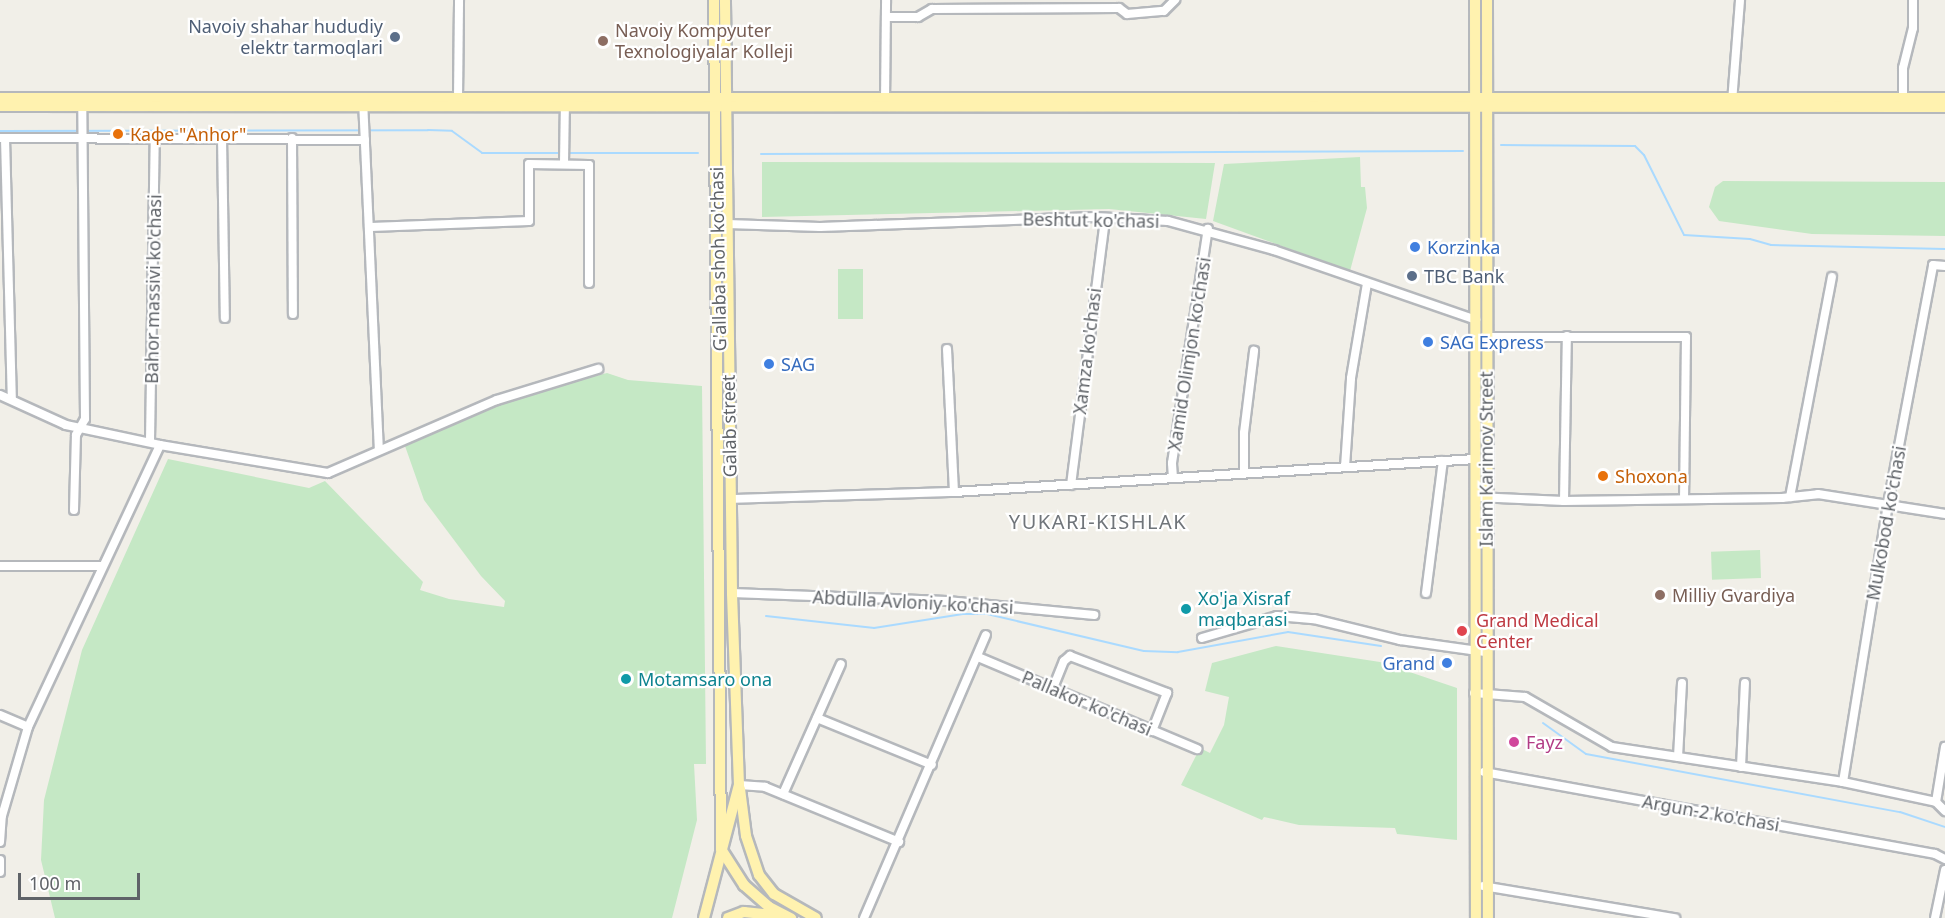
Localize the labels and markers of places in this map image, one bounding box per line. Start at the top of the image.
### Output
place label: Navoiy shahar hududiy elektr tarmoqlari [188,16,383,58]
place label: Navoiy Kompyuter Texnologiyalar Kolleji [615,20,793,63]
marker: Navoiy shahar hududiy elektr tarmoqlari [388,30,402,44]
marker: Navoiy Kompyuter Texnologiyalar Kolleji [596,34,610,48]
place label: Кафе "Anhor" [130,123,245,145]
marker: Кафе "Anhor" [111,127,125,141]
place label: Korzinka [1427,236,1500,258]
marker: Korzinka [1408,240,1422,254]
place label: TBC Bank [1424,265,1504,287]
marker: TBC Bank [1405,269,1419,283]
place label: SAG Express [1440,331,1544,353]
marker: SAG Express [1421,335,1435,349]
place label: SAG [781,353,815,375]
marker: SAG [762,357,776,371]
place label: Shoxona [1615,465,1688,487]
marker: Shoxona [1596,469,1610,483]
place label: Milliy Gvardiya [1672,584,1795,606]
place label: Xo'ja Xisraf maqbarasi [1198,588,1290,630]
marker: Milliy Gvardiya [1653,588,1667,602]
marker: Xo'ja Xisraf maqbarasi [1179,602,1193,616]
place label: Grand Medical Center [1476,610,1599,652]
marker: Grand Medical Center [1453,622,1471,640]
place label: Grand [1383,652,1435,674]
marker: Grand [1440,656,1454,670]
place label: Motamsaro ona [638,668,772,690]
marker: Motamsaro ona [619,672,633,686]
place label: Fayz [1526,731,1563,753]
marker: Fayz [1507,735,1521,749]

